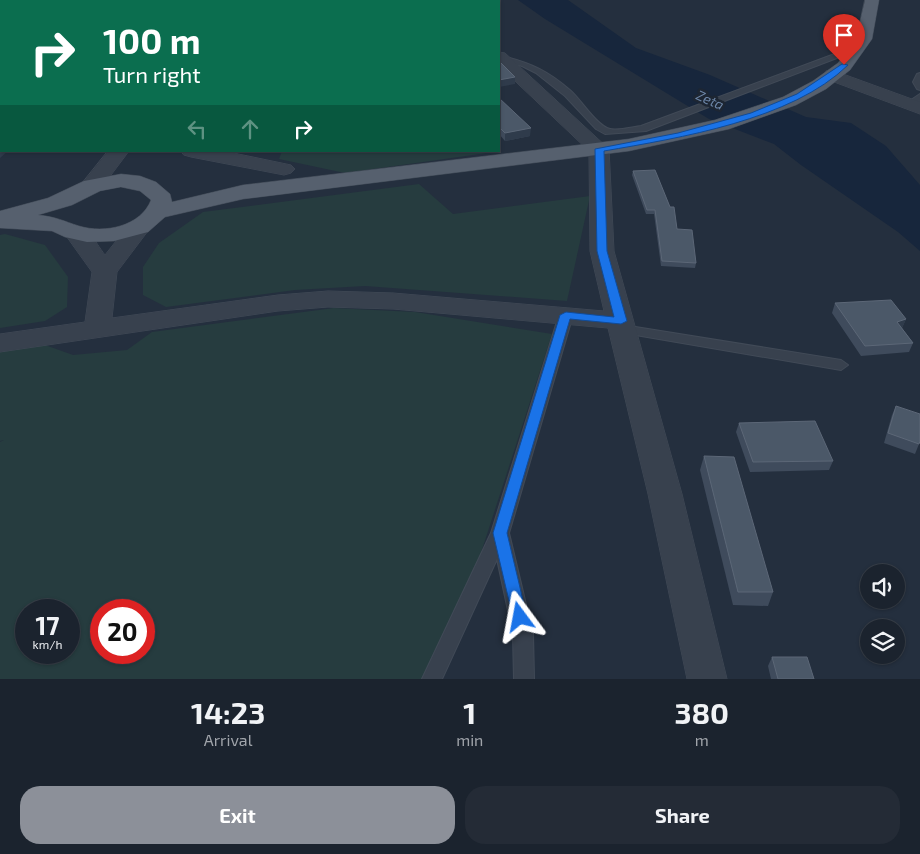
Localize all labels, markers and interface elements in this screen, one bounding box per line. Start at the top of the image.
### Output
pin [823,14,865,65]
text: 100 m [103,19,201,61]
icon: right [20,20,85,85]
icon: arrive [830,21,858,49]
text: Turn right [103,61,201,87]
water label: Zeta [694,86,727,113]
icon: left [183,115,211,143]
icon: ahead [236,115,264,143]
icon: right [289,115,317,143]
map controls [860,564,905,664]
button: sound [860,564,905,609]
position arrow [493,590,545,642]
speed limit sign: 20 [90,599,155,664]
text: 17 [35,610,60,640]
button: layers [860,619,905,664]
text: km/h [33,637,62,651]
text: 14:23 [191,694,265,730]
text: 1 [463,694,476,730]
text: 380 [674,694,729,730]
text: Arrival [204,730,252,749]
text: min [456,730,483,749]
text: m [695,730,709,749]
button: Exit [20,786,455,844]
button: Share [465,786,900,844]

